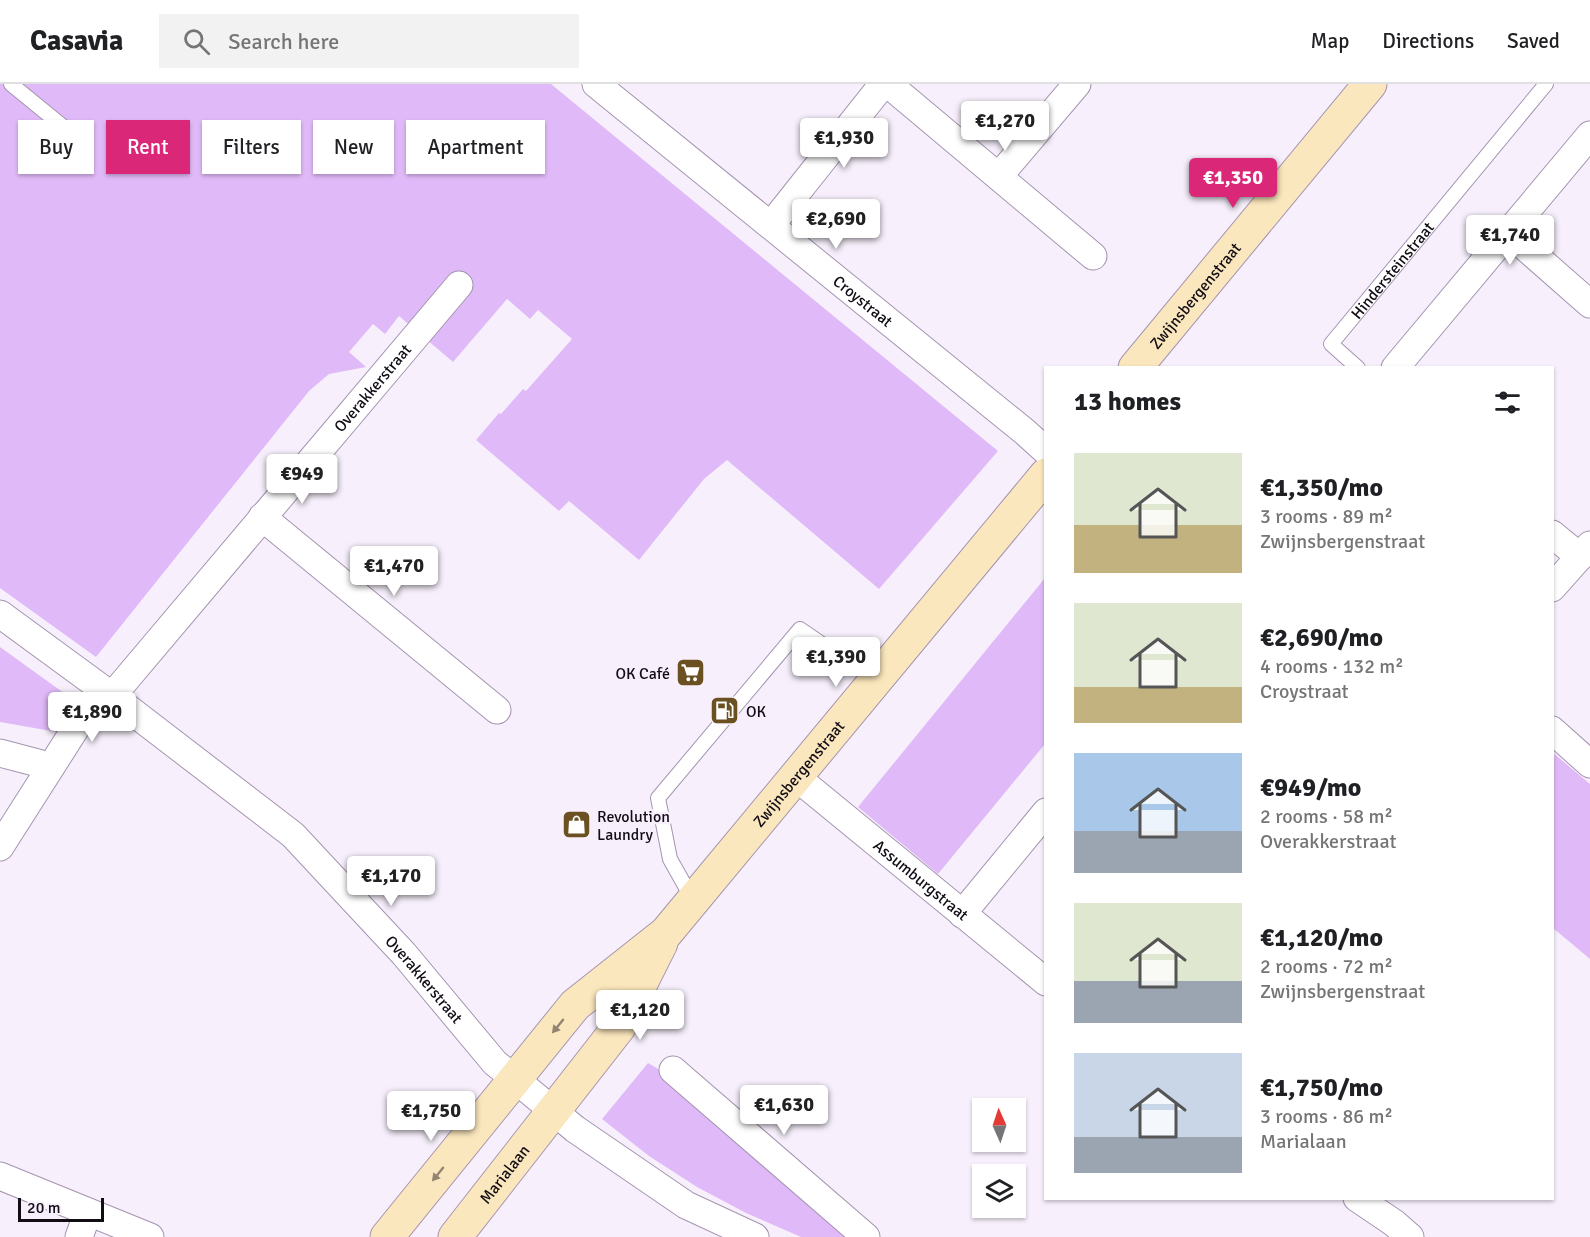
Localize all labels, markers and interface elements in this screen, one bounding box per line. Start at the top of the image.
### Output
search box [159,14,579,68]
text: Casavia [30,24,123,58]
icon: search [180,25,213,58]
text: Search here [228,28,339,55]
text: Map [1311,28,1349,54]
text: Directions [1382,28,1474,54]
text: Saved [1507,28,1560,54]
pin: €1,270 [956,101,1054,152]
text: €1,270 [975,108,1035,133]
pin: €1,930 [795,118,893,169]
chip: Buy [18,120,94,174]
chip: Rent [106,120,190,174]
chip: Filters [202,120,301,174]
chip: New [313,120,394,174]
chip: Apartment [406,120,545,174]
text: €1,930 [814,125,874,150]
pin: €1,350 [1184,158,1282,209]
text: €1,350 [1203,165,1263,190]
pin: €2,690 [787,199,885,250]
text: €2,690 [806,206,866,231]
pin: €1,740 [1461,215,1559,266]
street label: Hindersteinstraat [1347,218,1439,323]
text: €1,740 [1480,222,1540,247]
street label: Zwijnsbergenstraat [1146,239,1246,354]
street label: Croystraat [829,271,897,332]
street label: Overakkerstraat [330,340,416,437]
text: 13 homes [1074,386,1181,418]
icon: filters [1491,386,1524,419]
pin: €949 [266,454,338,505]
text: €949 [280,461,324,486]
text: €1,350/mo [1260,472,1383,504]
icon: home [1122,477,1194,549]
text: 3 rooms · 89 m² [1260,504,1393,529]
text: Zwijnsbergenstraat [1260,529,1425,554]
pin: €1,470 [345,546,443,597]
text: €1,470 [364,553,424,578]
text: €2,690/mo [1260,622,1383,654]
icon: home [1122,627,1194,699]
pin: €1,390 [787,637,885,688]
text: €1,390 [806,644,866,669]
text: 4 rooms · 132 m² [1260,654,1404,679]
supermarket icon: OK Café [675,657,707,689]
place label: OK Café [616,664,670,684]
text: Croystraat [1260,679,1349,704]
pin: €1,890 [43,692,141,743]
fuel station icon: OK [709,695,741,727]
text: €1,890 [62,699,122,724]
place label: OK [746,702,767,722]
street label: Zwijnsbergenstraat [749,716,849,831]
text: €949/mo [1260,772,1361,804]
icon: home [1122,777,1194,849]
text: 2 rooms · 58 m² [1260,804,1393,829]
place label: Revolution Laundry [597,807,670,845]
shop icon: Revolution Laundry [560,809,592,841]
text: Overakkerstraat [1260,829,1396,854]
street label: Assumburgstraat [869,836,972,926]
pin: €1,170 [342,856,440,907]
text: €1,170 [361,863,421,888]
text: €1,120/mo [1260,922,1383,954]
icon: home [1122,927,1194,999]
street label: Overakkerstraat [381,931,467,1028]
text: 2 rooms · 72 m² [1260,954,1393,979]
text: Zwijnsbergenstraat [1260,979,1425,1004]
pin: €1,120 [591,990,689,1041]
text: €1,120 [610,997,670,1022]
one-way arrow [553,1018,565,1033]
text: €1,750/mo [1260,1072,1383,1104]
icon: home [1122,1077,1194,1149]
pin: €1,630 [735,1085,833,1136]
pin: €1,750 [382,1091,480,1142]
text: €1,630 [754,1092,814,1117]
text: €1,750 [401,1098,461,1123]
north arrow [972,1098,1026,1152]
map controls [972,1098,1026,1218]
text: 3 rooms · 86 m² [1260,1104,1393,1129]
text: Marialaan [1260,1129,1347,1154]
street label: Marialaan [476,1141,534,1208]
button: layers [972,1164,1026,1218]
one-way arrow [432,1166,445,1181]
scale bar [18,1195,104,1222]
text: 20 m [27,1198,61,1218]

